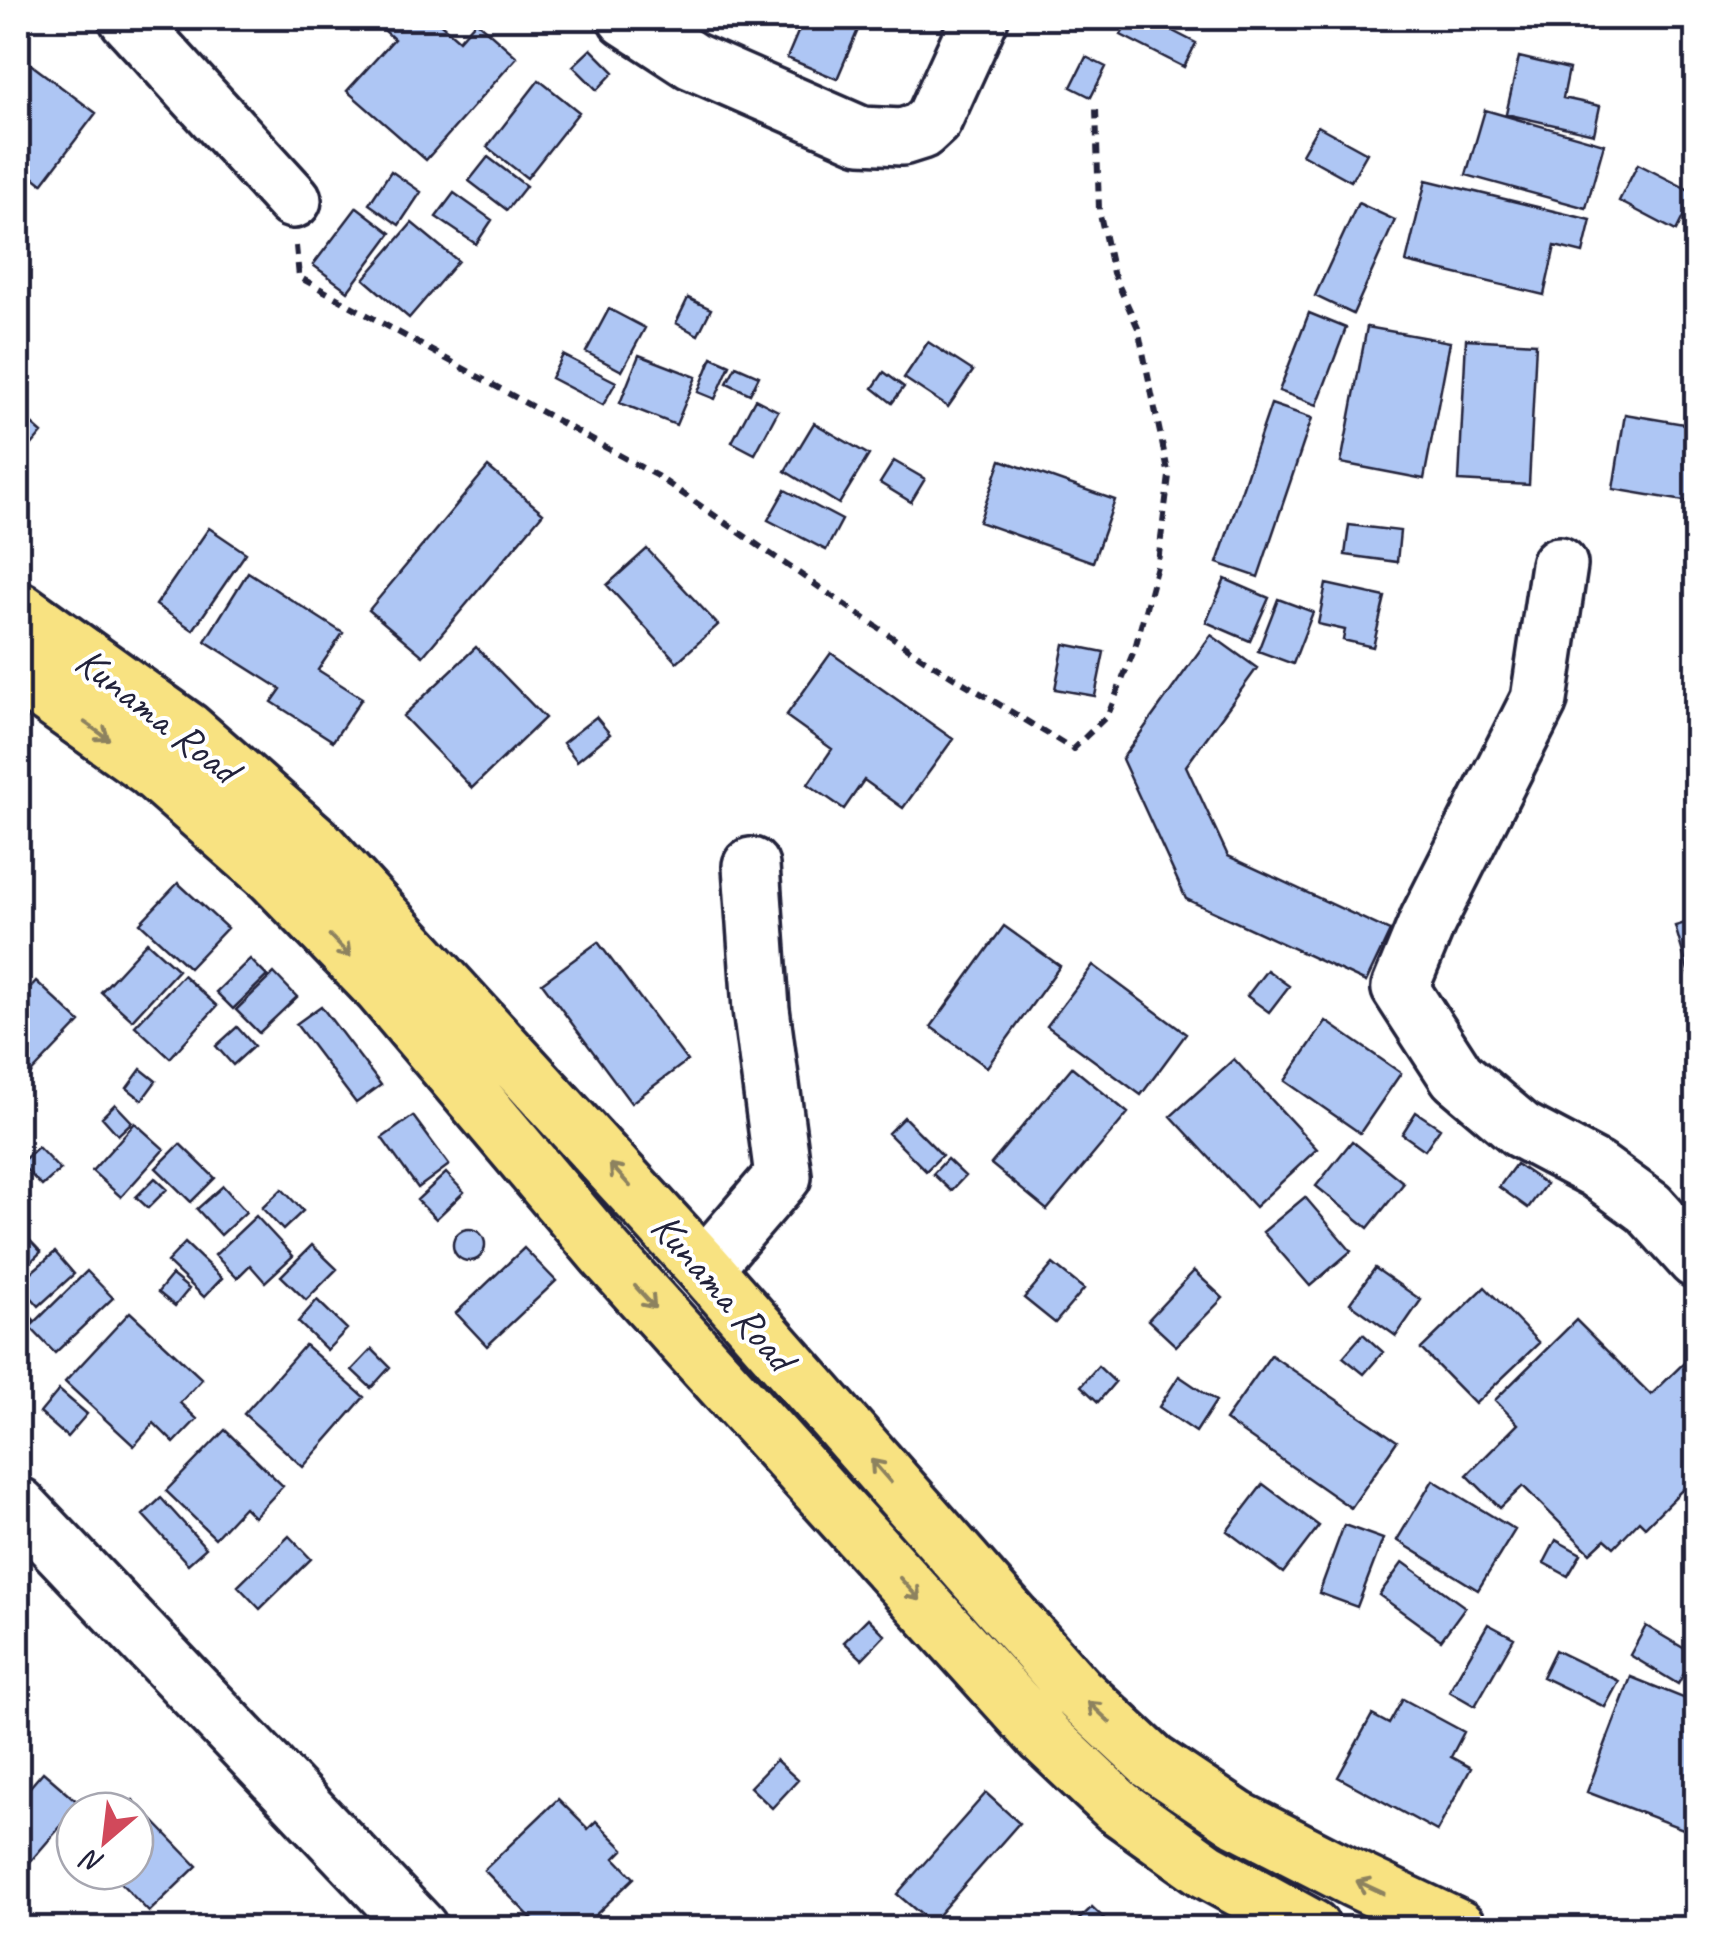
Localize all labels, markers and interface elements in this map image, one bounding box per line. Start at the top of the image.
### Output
street label: Kunama Road [65,635,254,799]
one-way arrow [83,720,110,741]
one-way arrow [328,933,352,957]
one-way arrow [609,1163,632,1188]
street label: Kunama Road [640,1202,810,1386]
one-way arrow [633,1284,656,1309]
one-way arrow [869,1459,892,1484]
one-way arrow [898,1576,921,1601]
one-way arrow [1087,1701,1112,1724]
north arrow [55,1791,155,1891]
text: N [74,1841,109,1882]
one-way arrow [1356,1877,1386,1896]

